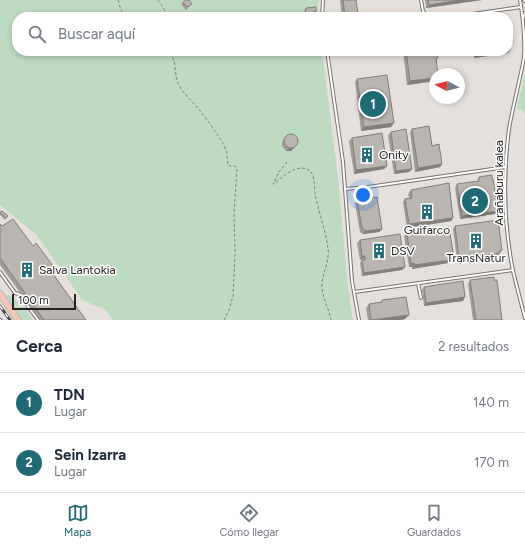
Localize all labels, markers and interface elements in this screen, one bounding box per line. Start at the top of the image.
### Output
search box [12,12,513,56]
icon: search [26,23,48,45]
text: Buscar aquí [58,25,135,43]
north arrow [429,68,465,104]
pin: 1 [360,89,386,119]
street label: Arañaburu kalea [492,140,506,226]
building icon: Onity [358,146,376,164]
place label: Onity [379,148,409,162]
your location [353,185,373,205]
pin: 2 [462,186,488,216]
building icon: Guifarco [418,203,436,221]
place label: Guifarco [404,223,450,237]
building icon: TransNatur [467,232,485,250]
building icon: DSV [370,242,388,260]
place label: DSV [391,244,416,258]
place label: TransNatur [446,251,506,265]
building icon: Salva Lantokia [18,261,36,279]
place label: Salva Lantokia [39,263,116,277]
scale bar [12,292,76,311]
text: 100 m [18,294,49,307]
text: Cerca [16,336,63,356]
text: 2 resultados [438,339,509,354]
text: TDN [54,386,85,404]
text: 1 [26,395,32,410]
text: 140 m [473,395,509,410]
text: Lugar [54,404,87,419]
text: Sein Izarra [54,446,126,464]
text: 2 [25,455,33,470]
text: 170 m [474,455,509,470]
text: Lugar [54,464,87,479]
tab: Mapa [64,502,91,539]
tab: Cómo llegar [219,502,279,539]
tab: Guardados [407,502,461,539]

